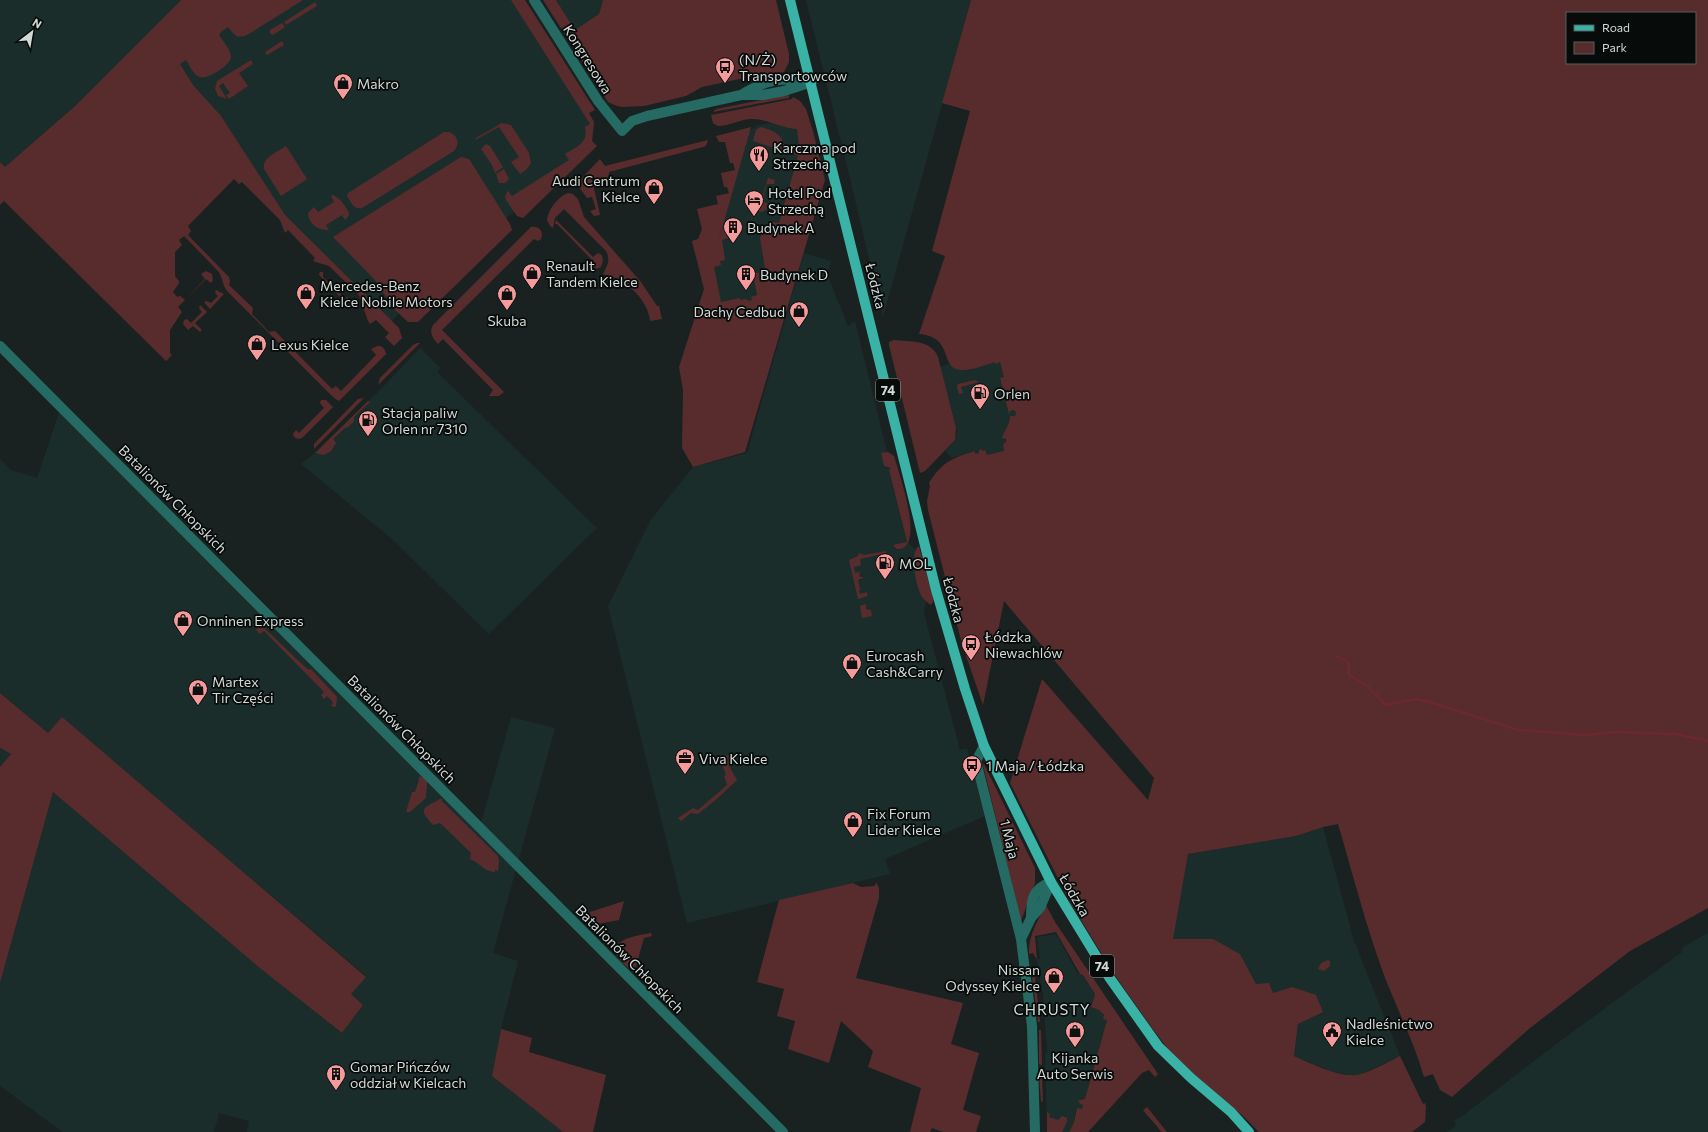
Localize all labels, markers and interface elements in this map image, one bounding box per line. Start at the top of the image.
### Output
north arrow [12,12,52,52]
legend [1566,12,1696,64]
text: N [31,15,44,31]
text: Road [1602,20,1630,34]
street label: Kongresowa [560,21,616,97]
text: Park [1602,40,1628,54]
place label: (N/Ż) Transportowców [739,51,847,84]
bus stop icon: (N/Ż) Transportowców [714,56,736,84]
shop icon: Makro [332,72,354,100]
place label: Makro [357,75,399,92]
place label: Karczma pod Strzechą [773,139,856,172]
restaurant icon: Karczma pod Strzechą [748,144,770,172]
place label: Audi Centrum Kielce [552,172,640,205]
shop icon: Audi Centrum Kielce [643,177,665,205]
place label: Hotel Pod Strzechą [768,184,831,217]
hotel icon: Hotel Pod Strzechą [743,189,765,217]
building icon: Budynek A [722,216,744,244]
place label: Budynek A [747,219,815,236]
place label: Renault Tandem Kielce [546,257,638,290]
street label: Łódzka [862,260,890,311]
shop icon: Renault Tandem Kielce [521,262,543,290]
building icon: Budynek D [735,263,757,291]
place label: Budynek D [760,266,828,283]
place label: Mercedes-Benz Kielce Nobile Motors [320,277,453,310]
shop icon: Mercedes-Benz Kielce Nobile Motors [295,282,317,310]
shop icon: Skuba [496,283,518,311]
shop icon: Dachy Cedbud [788,300,810,328]
place label: Dachy Cedbud [693,303,785,320]
place label: Skuba [487,312,527,329]
shop icon: Lexus Kielce [246,333,268,361]
place label: Lexus Kielce [271,336,349,353]
road number: 74 [876,379,900,401]
fuel station icon: Orlen [969,382,991,410]
place label: Orlen [994,385,1030,402]
place label: Stacja paliw Orlen nr 7310 [382,404,467,437]
fuel station icon: Stacja paliw Orlen nr 7310 [357,409,379,437]
street label: Batalionów Chłopskich [115,441,231,557]
fuel station icon: MOL [874,552,896,580]
place label: MOL [899,555,932,572]
street label: Łódzka [940,574,968,625]
shop icon: Onninen Express [172,609,194,637]
place label: Onninen Express [197,612,304,629]
place label: Łódzka Niewachlów [984,628,1063,661]
bus stop icon: Łódzka Niewachlów [960,633,982,661]
place label: Eurocash Cash&Carry [866,647,943,680]
shop icon: Eurocash Cash&Carry [841,652,863,680]
street label: Batalionów Chłopskich [344,671,460,787]
place label: Martex Tir Części [212,673,274,706]
shop icon: Martex Tir Części [187,678,209,706]
office icon: Viva Kielce [674,747,696,775]
place label: Viva Kielce [699,750,768,767]
bus stop icon: 1 Maja / Łódzka [961,754,983,782]
place label: 1 Maja / Łódzka [986,757,1084,774]
place label: Fix Forum Lider Kielce [867,805,941,838]
shop icon: Fix Forum Lider Kielce [842,810,864,838]
street label: 1 Maja [997,817,1023,861]
street label: Łódzka [1056,870,1094,919]
street label: Batalionów Chłopskich [572,901,688,1017]
road number: 74 [1090,955,1114,977]
place label: Nissan Odyssey Kielce [945,961,1040,994]
shop icon: Nissan Odyssey Kielce [1043,966,1065,994]
district label: CHRUSTY [1013,1000,1091,1018]
place label: Nadleśnictwo Kielce [1346,1015,1433,1048]
shop icon: Kijanka Auto Serwis [1064,1020,1086,1048]
public building icon: Nadleśnictwo Kielce [1321,1020,1343,1048]
place label: Kijanka Auto Serwis [1037,1049,1113,1082]
place label: Gomar Pińczów oddział w Kielcach [350,1058,466,1091]
building icon: Gomar Pińczów oddział w Kielcach [325,1063,347,1091]

